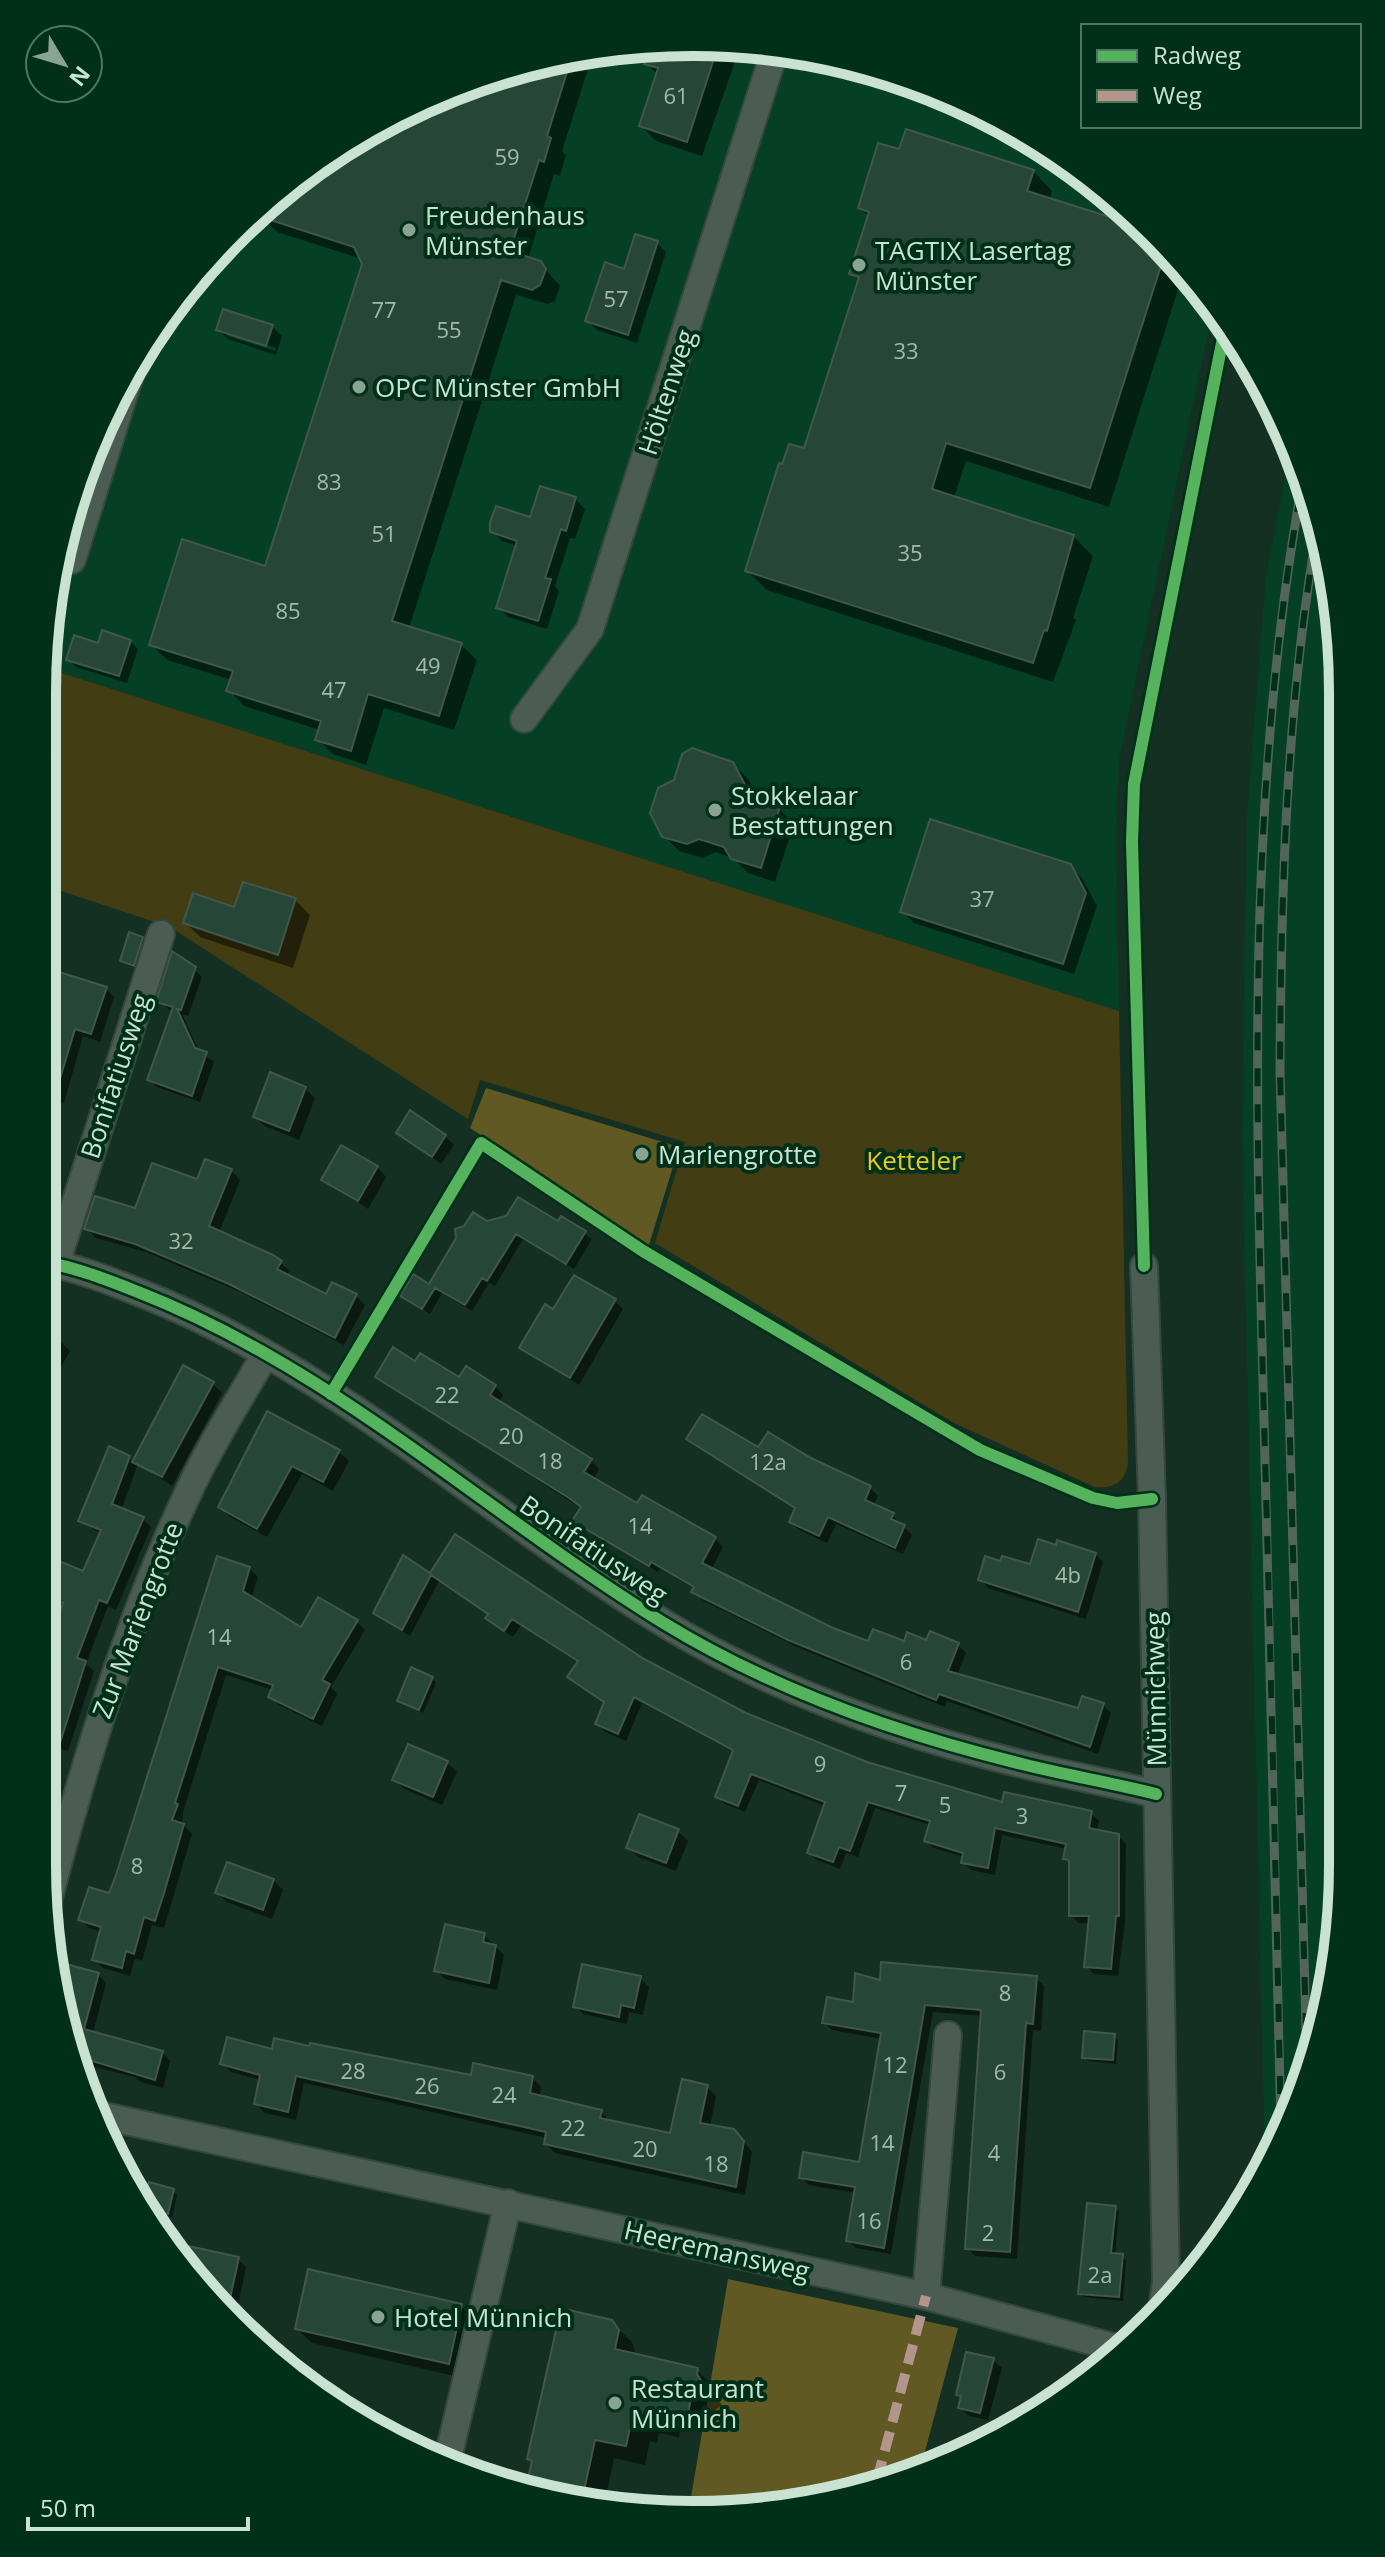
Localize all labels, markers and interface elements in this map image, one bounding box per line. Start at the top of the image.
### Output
north arrow [24,24,104,104]
legend [1081,24,1361,128]
text: Radweg [1153,38,1241,71]
text: N [63,61,98,93]
text: Weg [1153,78,1202,111]
house number: 61 [663,80,689,110]
house number: 59 [494,141,520,171]
place label: Freudenhaus Münster [425,197,585,263]
marker: Freudenhaus Münster [400,221,418,239]
place label: TAGTIX Lasertag Münster [875,232,1072,298]
marker: TAGTIX Lasertag Münster [850,256,868,274]
house number: 57 [603,283,629,313]
house number: 77 [371,294,397,324]
house number: 55 [436,314,462,344]
street label: Höltenweg [629,325,703,459]
house number: 33 [893,335,919,365]
place label: OPC Münster GmbH [375,369,621,405]
marker: OPC Münster GmbH [350,378,368,396]
house number: 83 [316,466,342,496]
house number: 51 [371,518,397,548]
house number: 35 [897,537,923,567]
house number: 85 [275,595,301,625]
house number: 49 [415,650,441,680]
house number: 47 [321,674,347,704]
place label: Stokkelaar Bestattungen [731,777,894,843]
marker: Stokkelaar Bestattungen [706,801,724,819]
house number: 37 [969,883,995,913]
street label: Bonifatiusweg [71,989,159,1163]
place label: Mariengrotte [658,1136,817,1172]
park label: Ketteler [866,1142,962,1178]
marker: Mariengrotte [633,1145,651,1163]
house number: 32 [168,1225,194,1255]
house number: 22 [434,1379,460,1409]
house number: 20 [498,1420,524,1450]
house number: 18 [537,1445,563,1475]
house number: 12a [749,1446,787,1476]
street label: Bonifatiusweg [513,1486,675,1612]
house number: 14 [627,1510,653,1540]
street label: Zur Mariengrotte [83,1517,191,1723]
house number: 4b [1055,1559,1081,1589]
street label: Münnichweg [1136,1611,1174,1767]
house number: 14 [206,1621,232,1651]
house number: 6 [900,1646,912,1676]
house number: 9 [814,1748,826,1778]
house number: 7 [895,1777,907,1807]
house number: 5 [939,1789,951,1819]
house number: 3 [1016,1800,1028,1830]
house number: 8 [131,1850,143,1880]
house number: 8 [999,1977,1011,2007]
house number: 12 [882,2049,908,2079]
house number: 28 [340,2055,366,2085]
house number: 6 [994,2056,1006,2086]
house number: 26 [414,2070,440,2100]
house number: 24 [491,2079,517,2109]
house number: 22 [560,2112,586,2142]
house number: 14 [869,2127,895,2157]
house number: 20 [632,2133,658,2163]
house number: 4 [988,2137,1001,2167]
house number: 18 [703,2148,729,2178]
house number: 16 [856,2205,882,2235]
street label: Heeremansweg [621,2211,813,2289]
house number: 2 [982,2217,994,2247]
house number: 2a [1088,2259,1112,2289]
place label: Hotel Münnich [394,2299,572,2335]
marker: Hotel Münnich [369,2308,387,2326]
place label: Restaurant Münnich [631,2370,764,2436]
marker: Restaurant Münnich [606,2394,624,2412]
scale bar [28,2481,248,2531]
text: 50 m [40,2491,96,2524]

